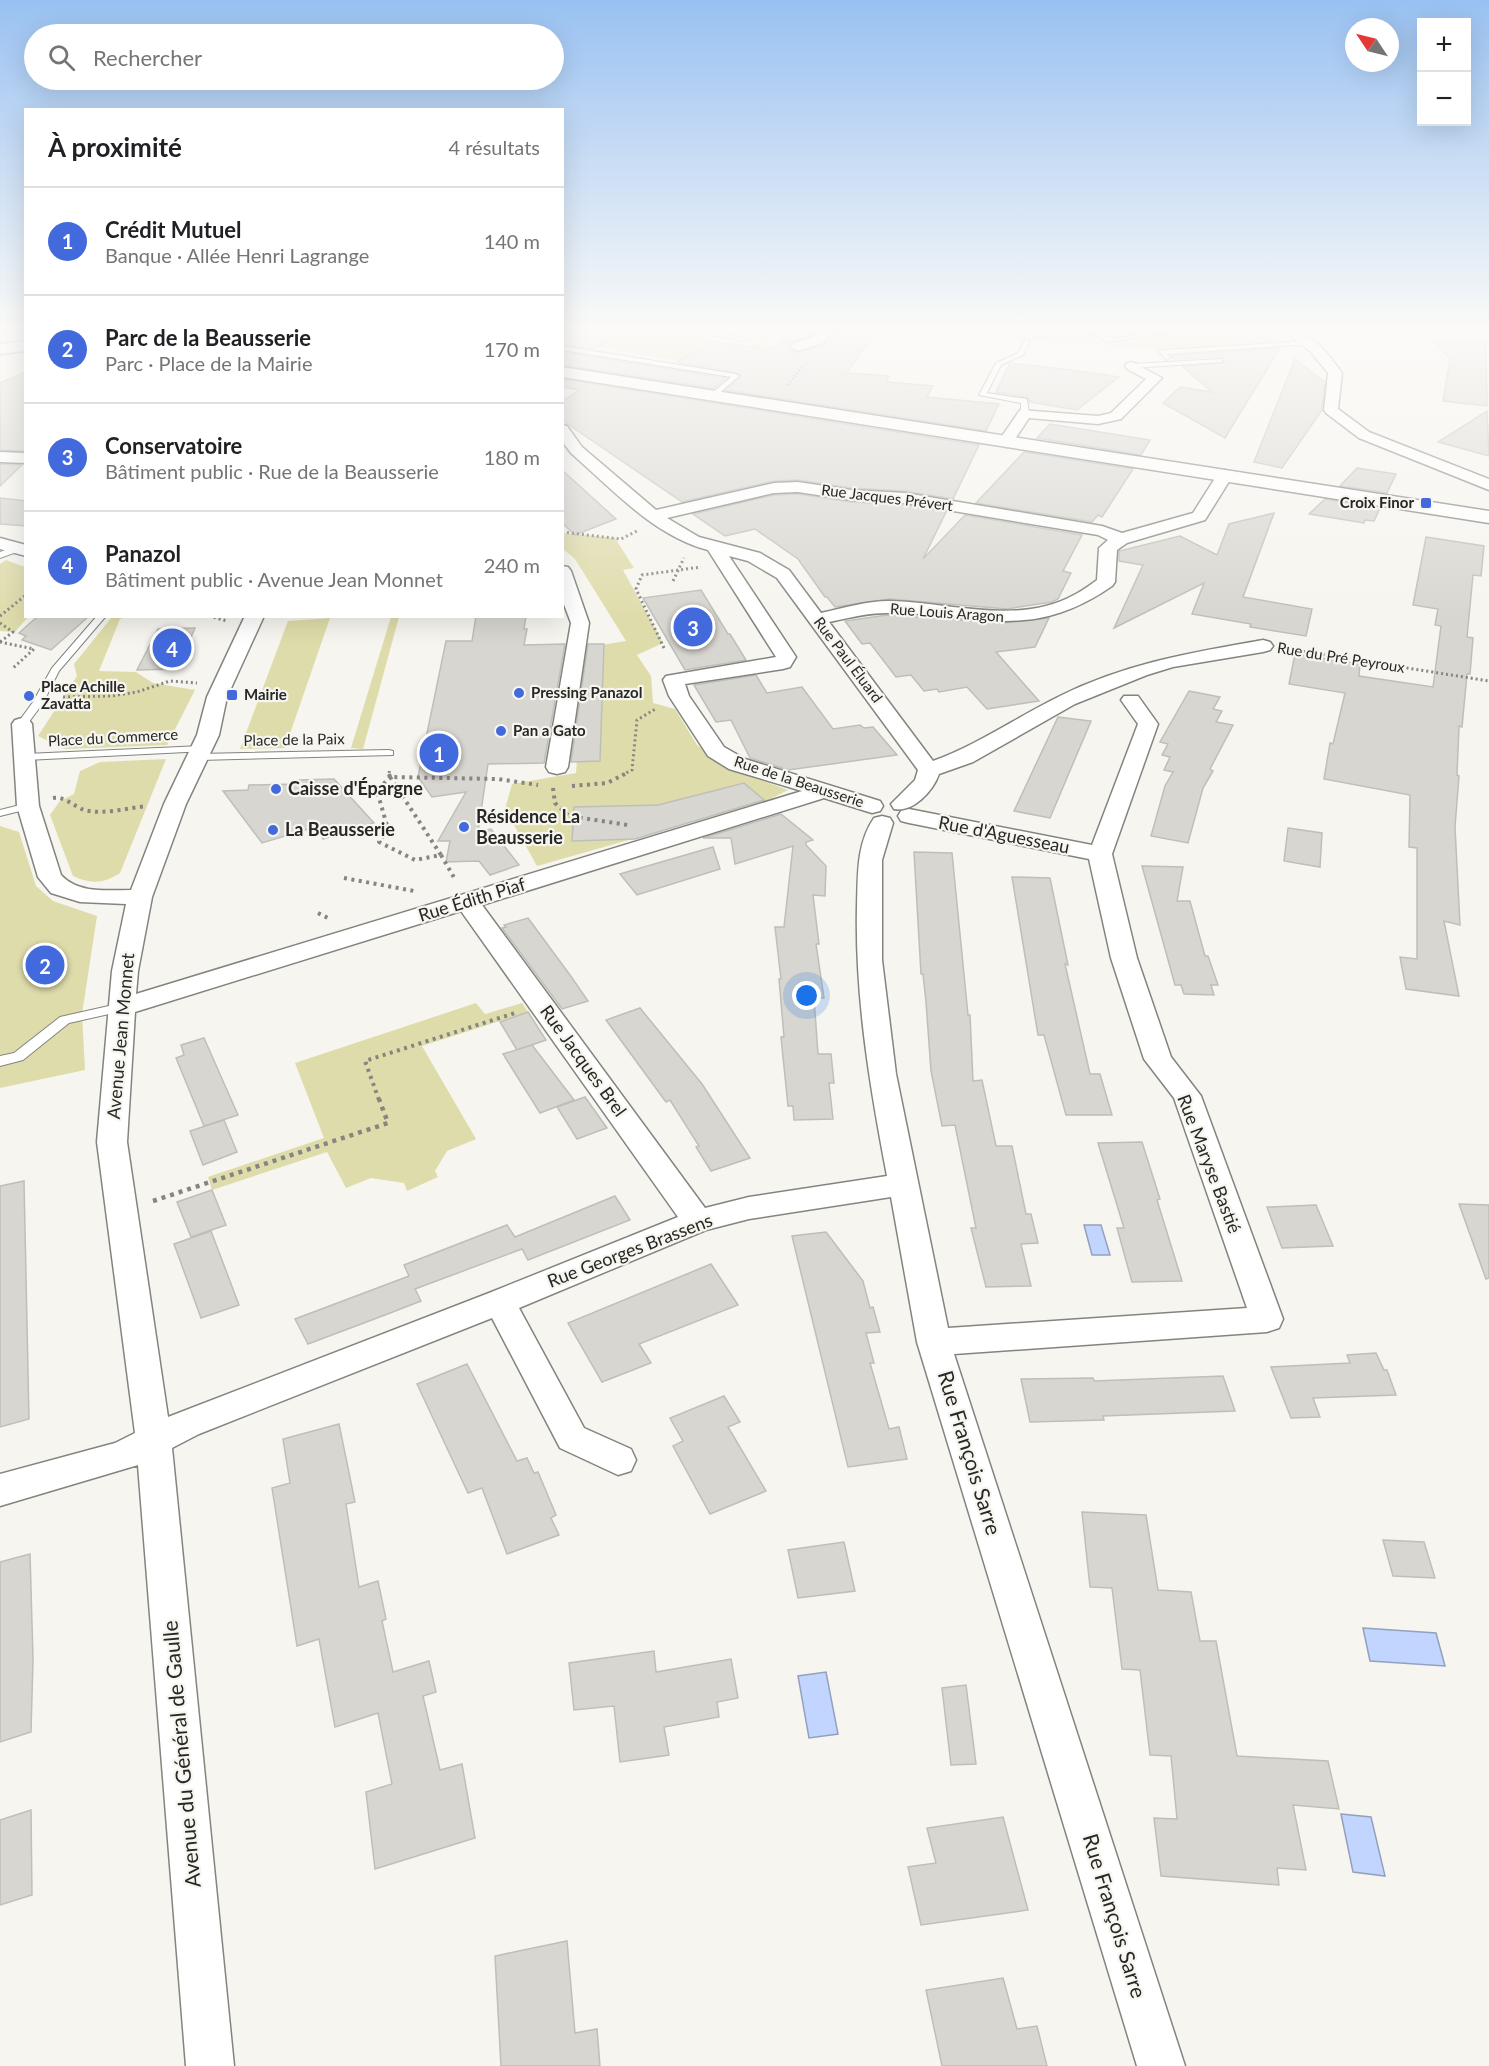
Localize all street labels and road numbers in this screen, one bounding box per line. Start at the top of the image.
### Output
street label: Rue Jacques Prévert [820,480,955,514]
street label: Rue Louis Aragon [890,599,1005,625]
street label: Rue Paul Éluard [811,613,887,706]
street label: Rue du Pré Peyroux [1276,638,1407,676]
street label: Place du Commerce [47,725,179,749]
street label: Place de la Paix [243,729,345,749]
street label: Rue de la Beausserie [732,752,867,811]
street label: Rue d'Aguesseau [937,811,1072,858]
street label: Rue Édith Piaf [416,872,529,926]
street label: Avenue Jean Monnet [102,951,138,1120]
street label: Rue Jacques Brel [536,1000,632,1121]
street label: Rue Maryse Bastié [1173,1091,1247,1236]
street label: Rue Georges Brassens [544,1208,715,1292]
street label: Rue François Sarre [934,1367,1007,1538]
street label: Avenue du Général de Gaulle [156,1620,205,1889]
street label: Rue François Sarre [1079,1830,1152,2001]

